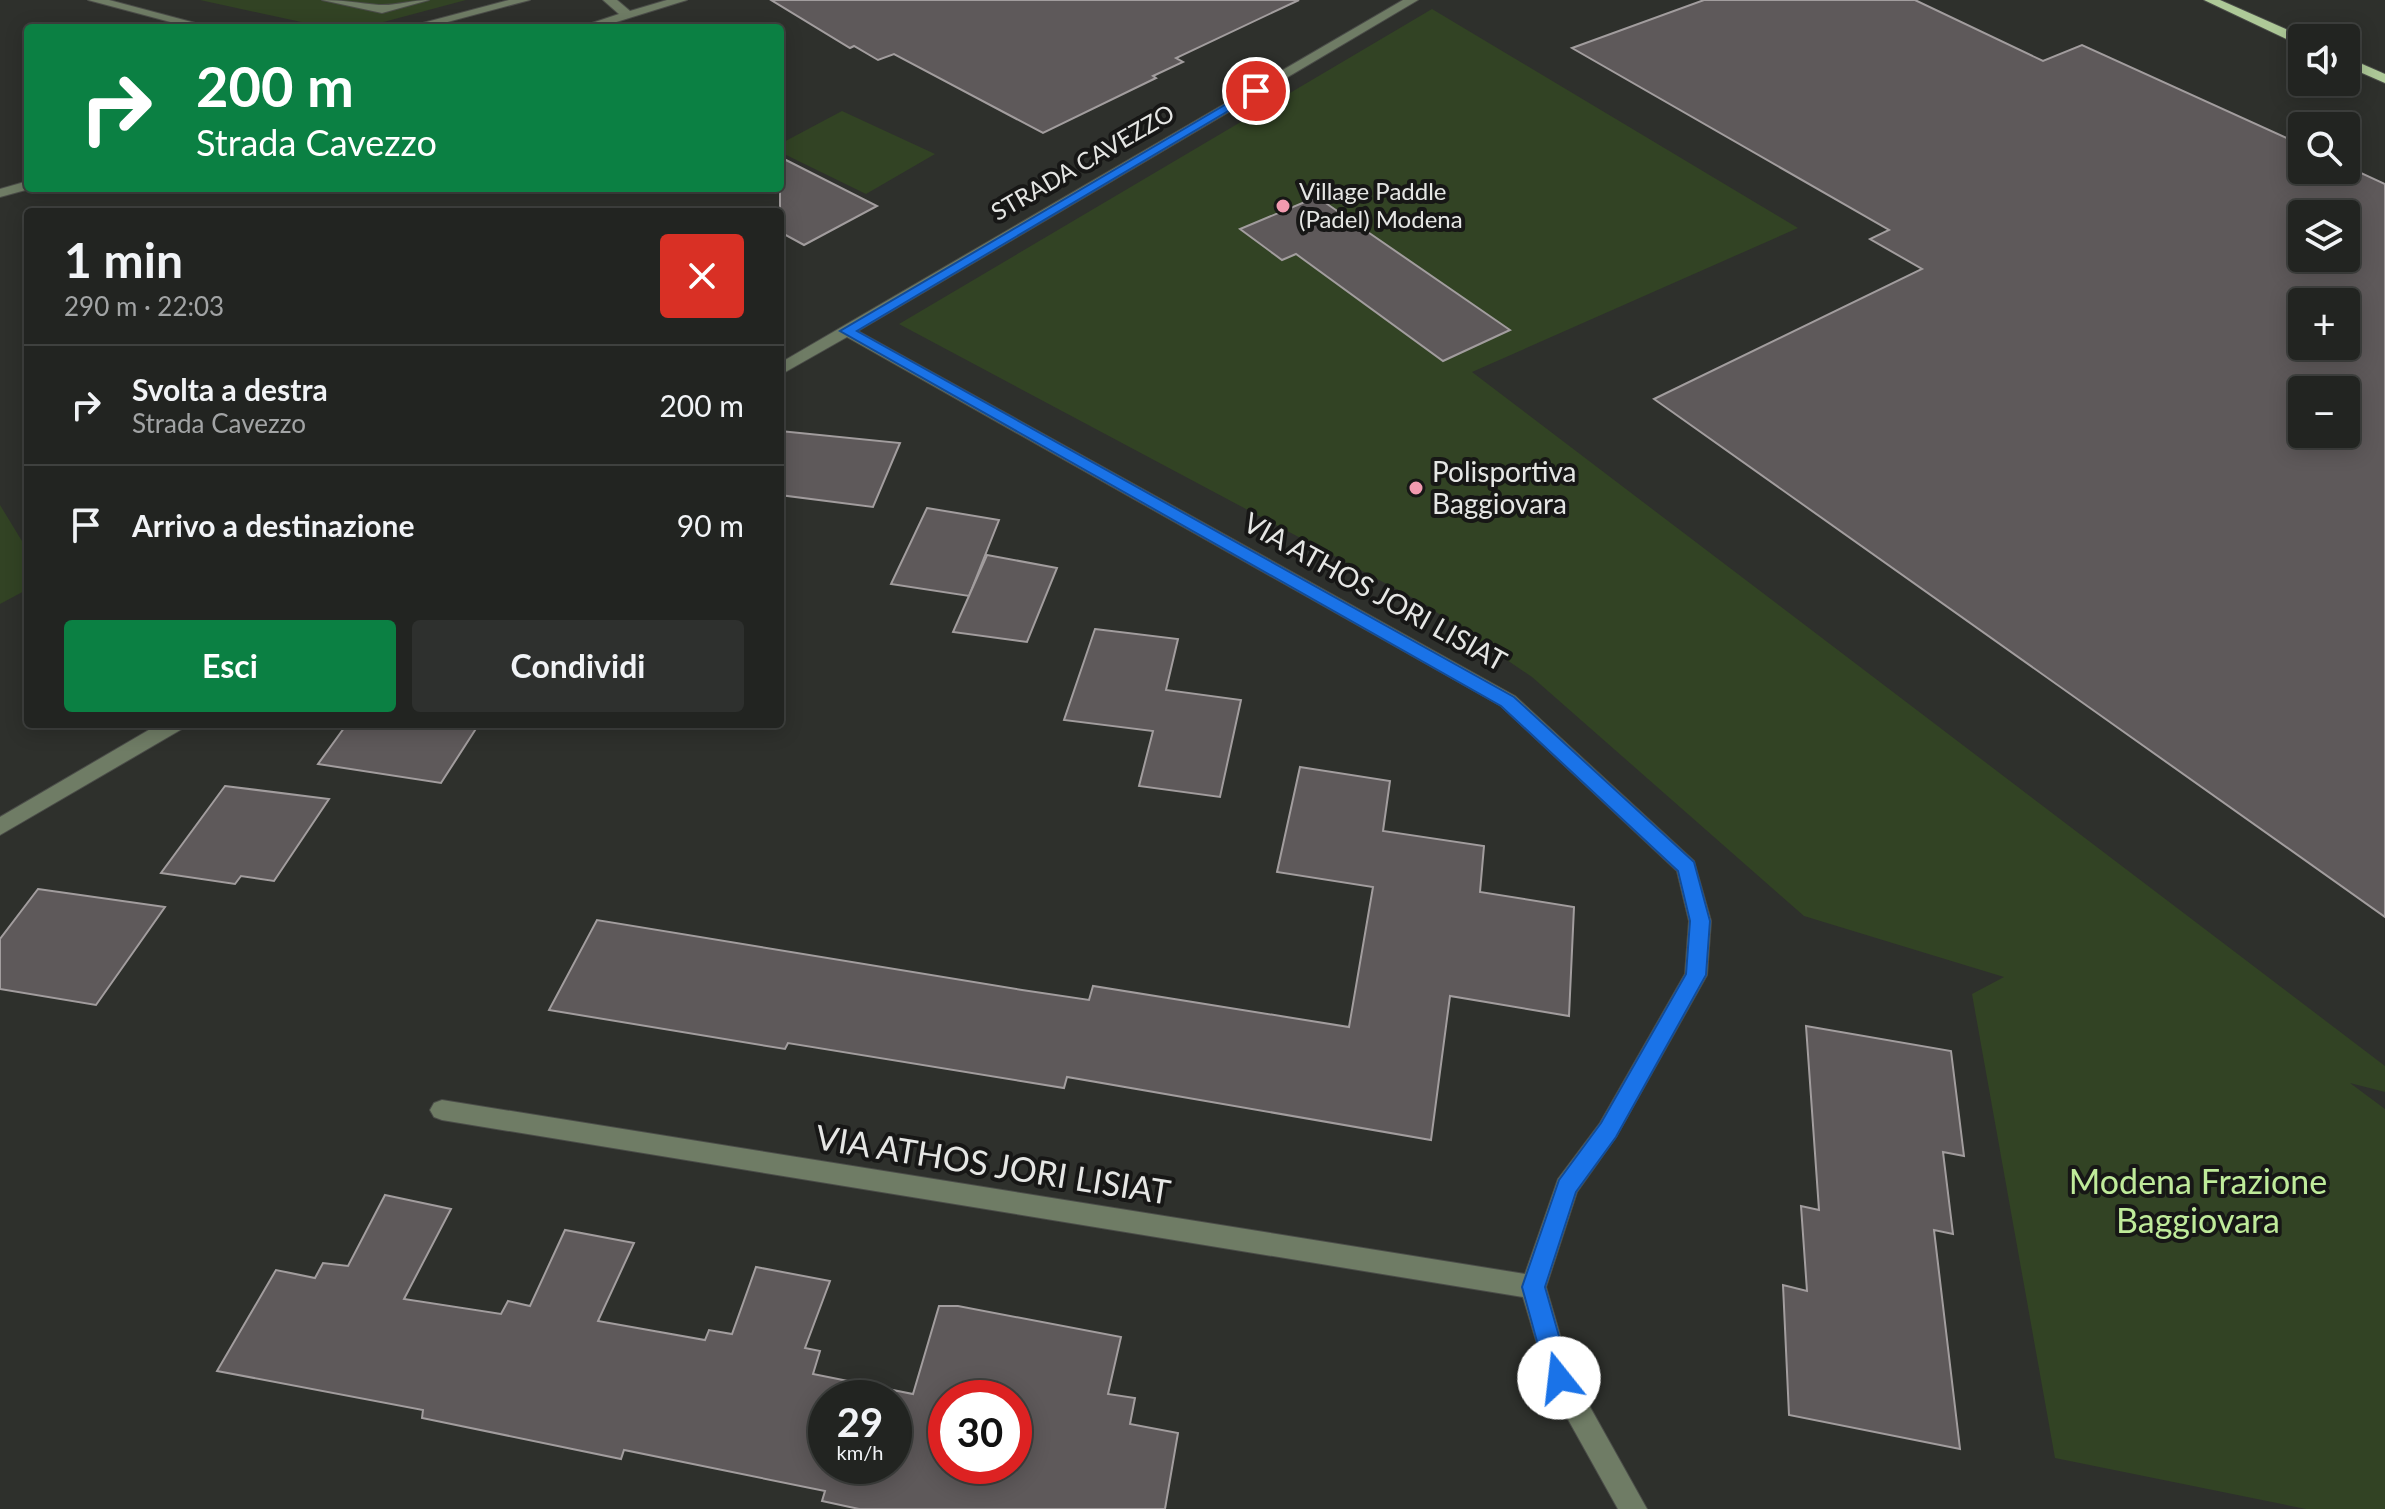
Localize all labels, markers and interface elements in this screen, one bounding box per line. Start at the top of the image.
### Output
map controls [2288,24,2360,448]
button: sound [2288,24,2360,96]
text: 200 m [196,52,354,119]
icon: right [64,56,168,160]
pin [1222,57,1290,125]
icon: arrive [1234,69,1278,113]
street label: STRADA CAVEZZO [986,97,1179,226]
button: search [2288,112,2360,184]
text: Strada Cavezzo [196,120,437,164]
place label: Village Paddle (Padel) Modena [1299,176,1463,233]
marker: Village Paddle (Padel) Modena [1274,197,1292,215]
button: layers [2288,200,2360,272]
text: 1 min [64,231,183,288]
button: close [660,234,744,318]
button: + [2288,288,2360,360]
text: 290 m · 22:03 [64,290,224,322]
text: Svolta a destra [132,371,328,407]
button: − [2288,376,2360,448]
icon: right [64,383,108,427]
text: 200 m [659,387,744,423]
text: Strada Cavezzo [132,407,306,439]
place label: Polisportiva Baggiovara [1432,454,1576,520]
marker: Polisportiva Baggiovara [1407,479,1425,497]
icon: arrive [64,503,108,547]
street label: VIA ATHOS JORI LISIAT [1238,505,1513,678]
text: Arrivo a destinazione [132,507,414,543]
text: 90 m [677,507,744,543]
button: Esci [64,620,396,712]
button: Condividi [412,620,744,712]
street label: VIA ATHOS JORI LISIAT [813,1115,1174,1212]
park label: Modena Frazione Baggiovara [2069,1160,2327,1240]
position arrow [1517,1336,1601,1420]
speed limit sign: 30 [928,1380,1032,1484]
text: 29 [837,1398,883,1446]
text: km/h [837,1440,883,1464]

